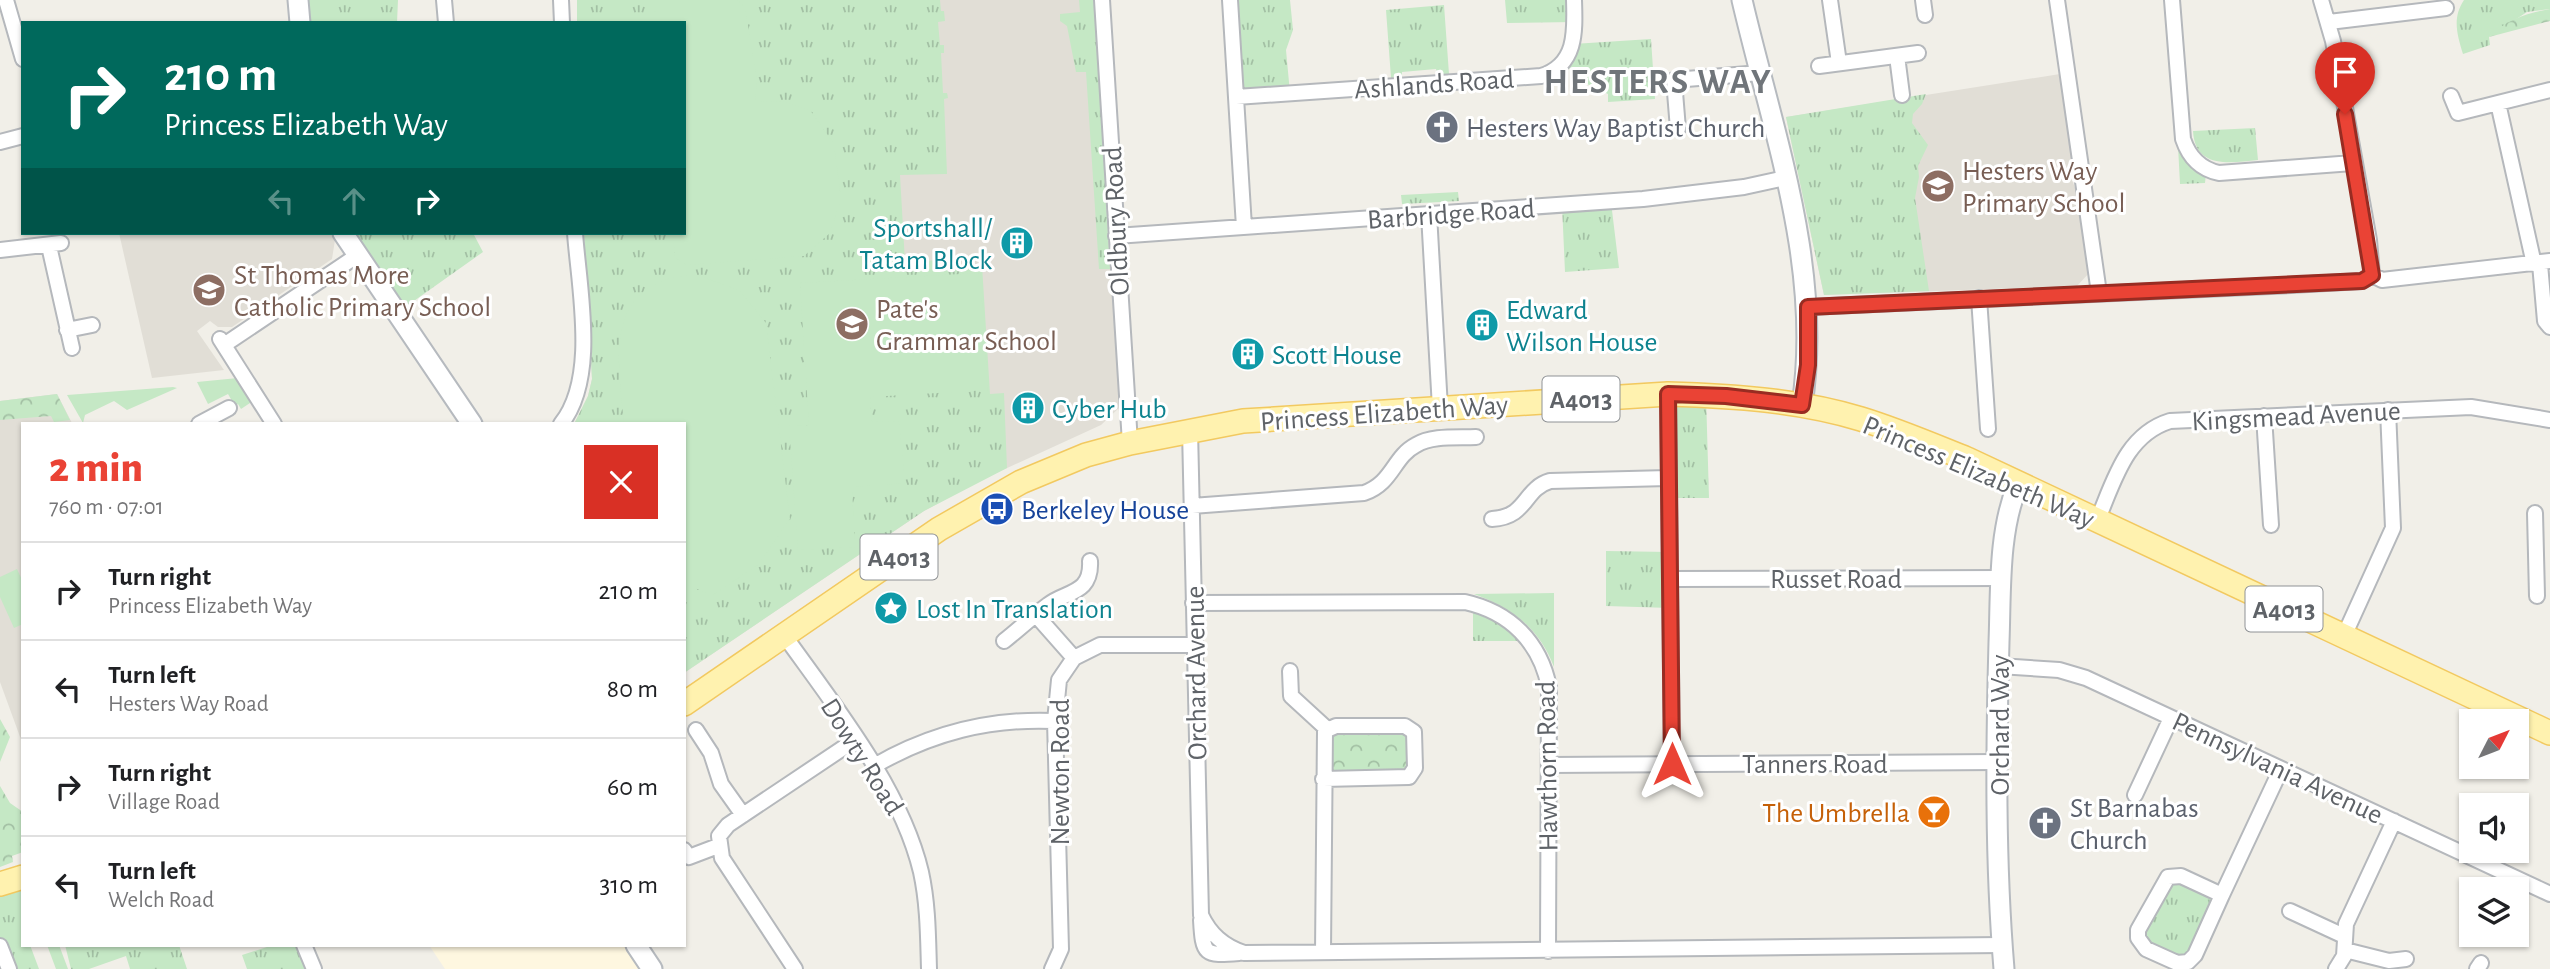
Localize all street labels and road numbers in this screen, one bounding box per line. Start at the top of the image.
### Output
street label: Ashlands Road [1353,65,1515,105]
street label: Oldbury Road [1099,146,1135,296]
street label: Barbridge Road [1366,195,1536,235]
road number: A4013 [1542,376,1620,422]
street label: Princess Elizabeth Way [1259,391,1509,437]
street label: Kingsmead Avenue [2191,398,2401,436]
street label: Princess Elizabeth Way [1858,411,2098,534]
road number: A4013 [860,534,937,580]
street label: Russet Road [1770,566,1902,594]
street label: Orchard Avenue [1181,585,1213,760]
road number: A4013 [2246,586,2322,632]
street label: Orchard Way [1987,654,2015,795]
street label: Hawthorn Road [1533,680,1563,852]
street label: Dowty Road [815,694,908,820]
street label: Newton Road [1047,698,1075,846]
street label: Pennsylvania Avenue [2168,708,2387,830]
street label: Tanners Road [1742,751,1888,779]

